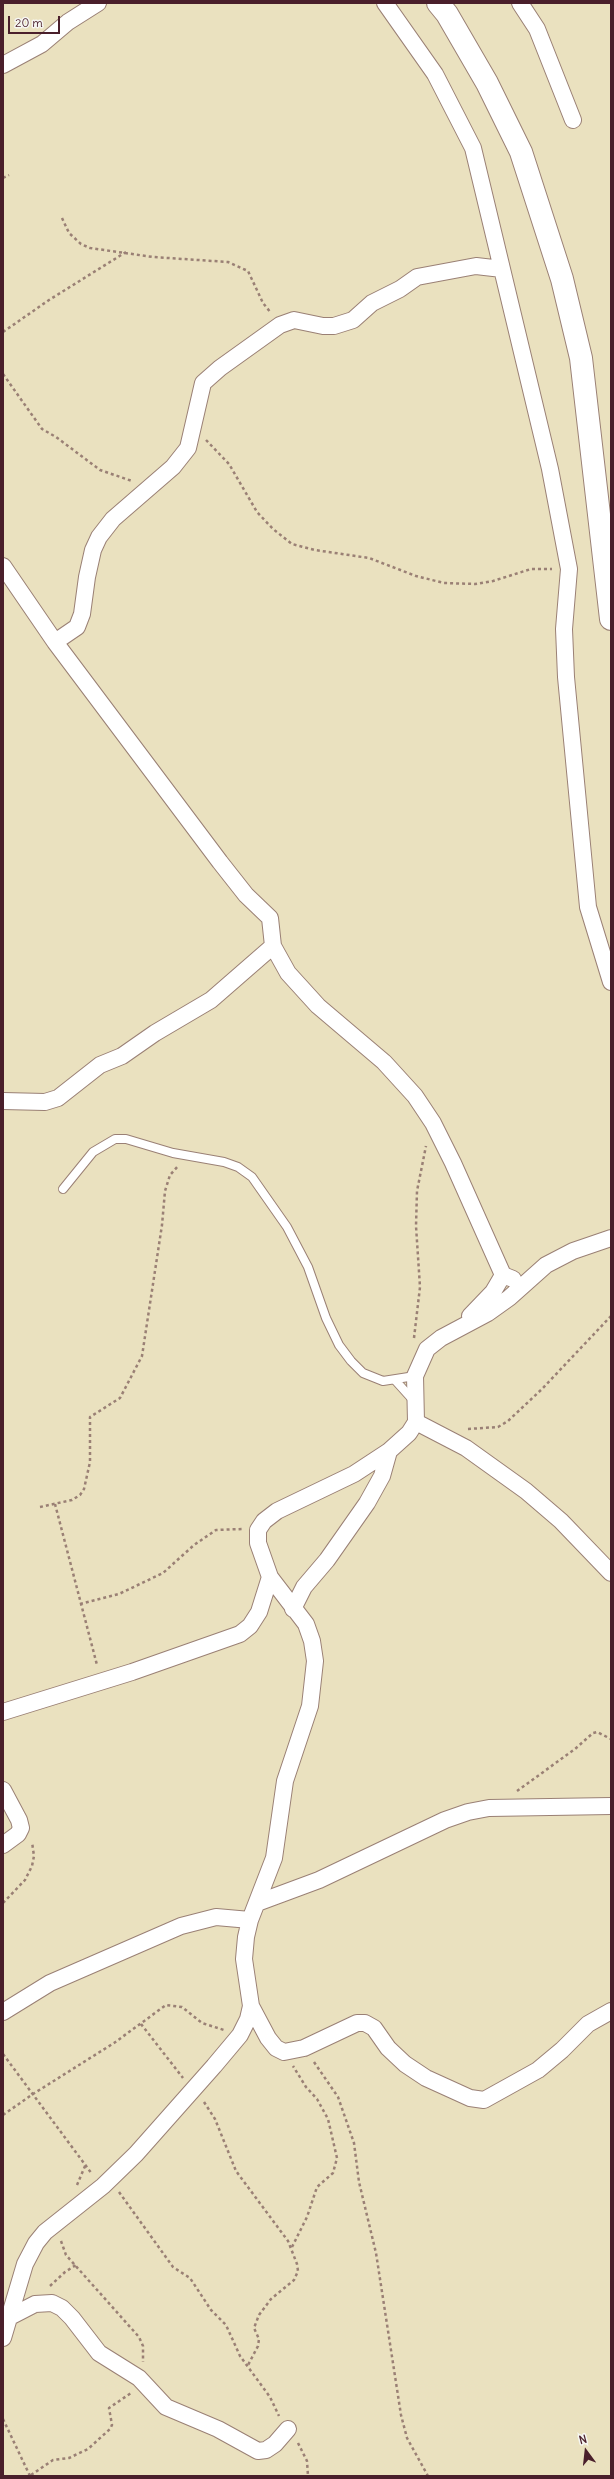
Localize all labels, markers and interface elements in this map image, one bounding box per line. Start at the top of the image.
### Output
scale bar [10,8,62,34]
text: 20 m [15,15,43,30]
north arrow [566,2431,606,2471]
text: N [577,2432,588,2447]

